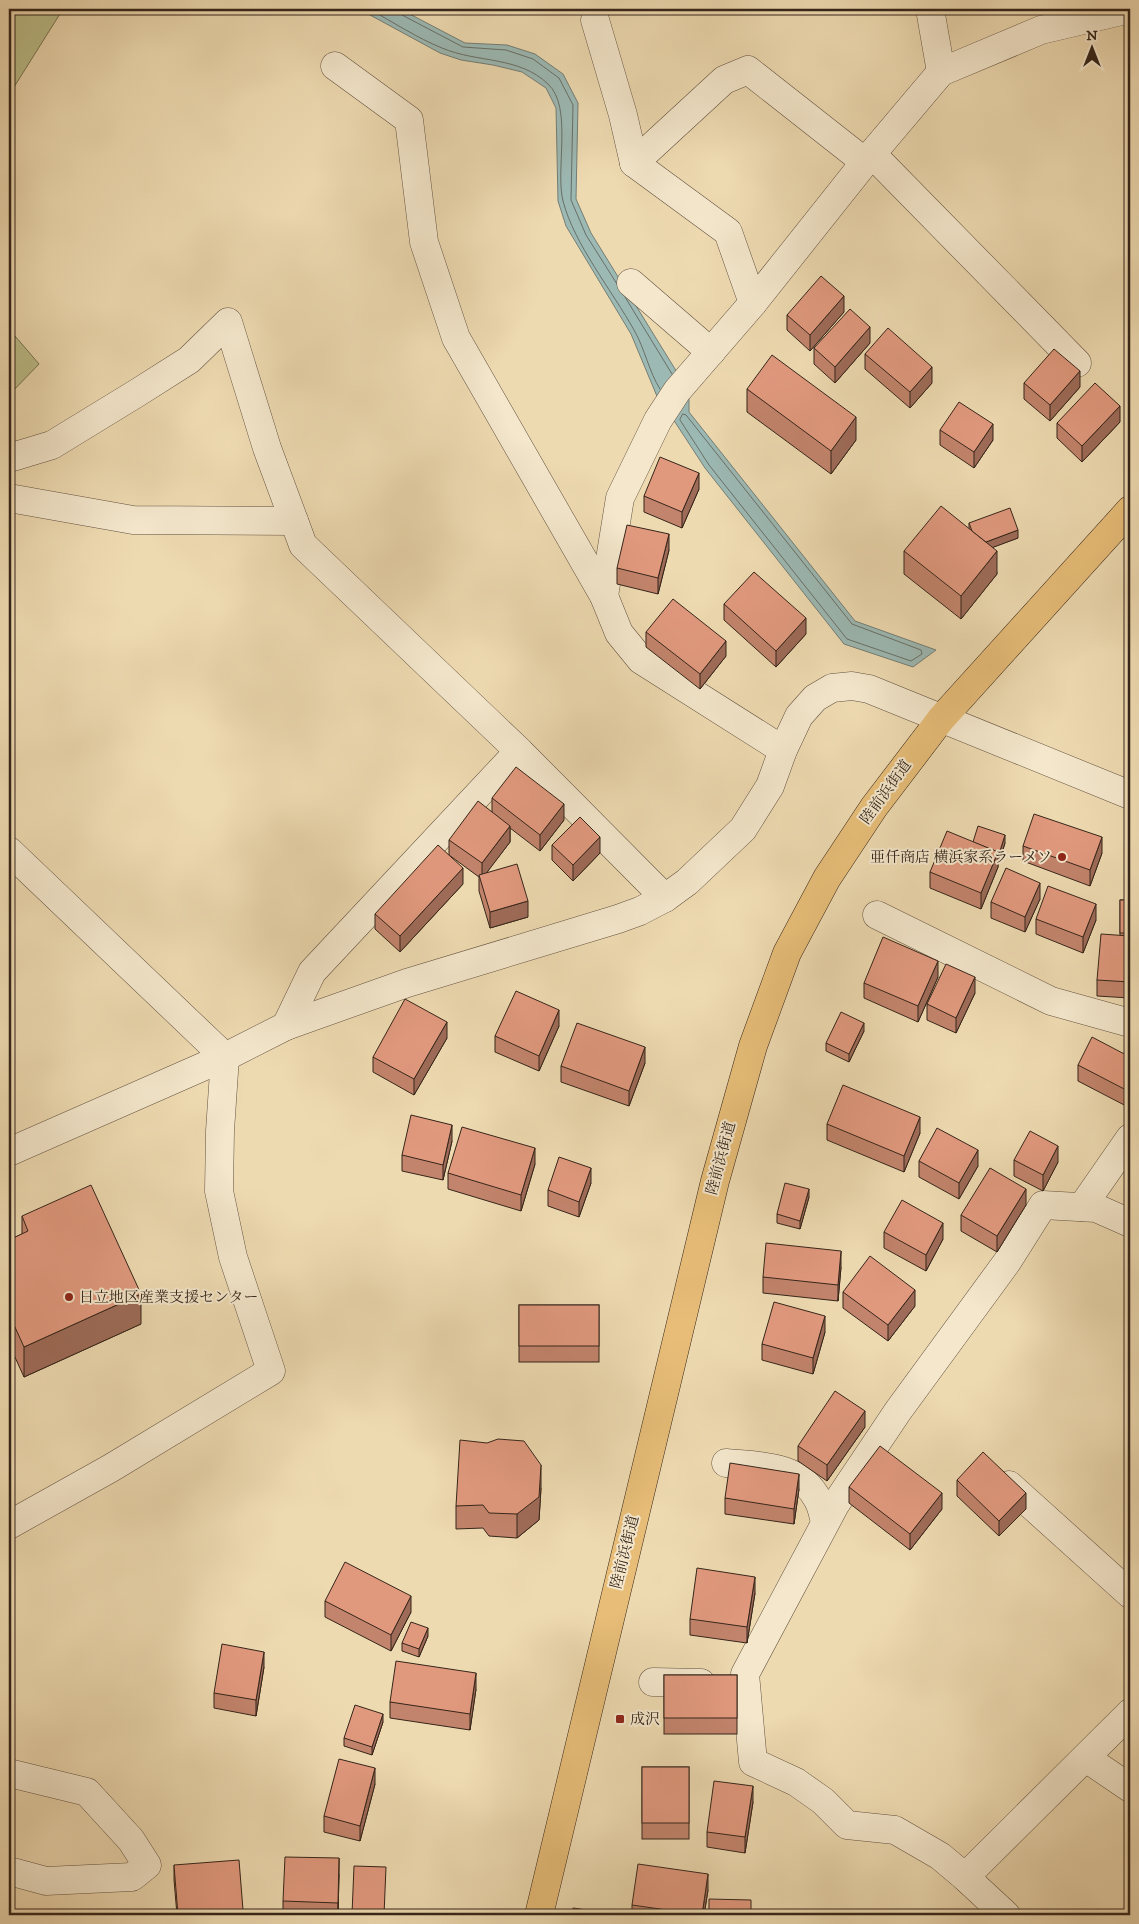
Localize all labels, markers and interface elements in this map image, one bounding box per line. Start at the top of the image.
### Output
north arrow [1066,22,1116,72]
text: N [1086,27,1098,45]
street label: 陸前浜街道 [856,756,916,828]
place label: 亜仟商店 横浜家系ラーメソ [870,848,1052,867]
marker: 亜仟商店 横浜家系ラーメソ [1056,851,1068,863]
street label: 陸前浜街道 [702,1119,740,1197]
place label: 日立地区産業支援センター [79,1288,258,1307]
marker: 日立地区産業支援センター [63,1291,75,1303]
street label: 陸前浜街道 [607,1513,643,1591]
place label: 成沢 [630,1710,660,1729]
marker: 成沢 [614,1713,626,1725]

